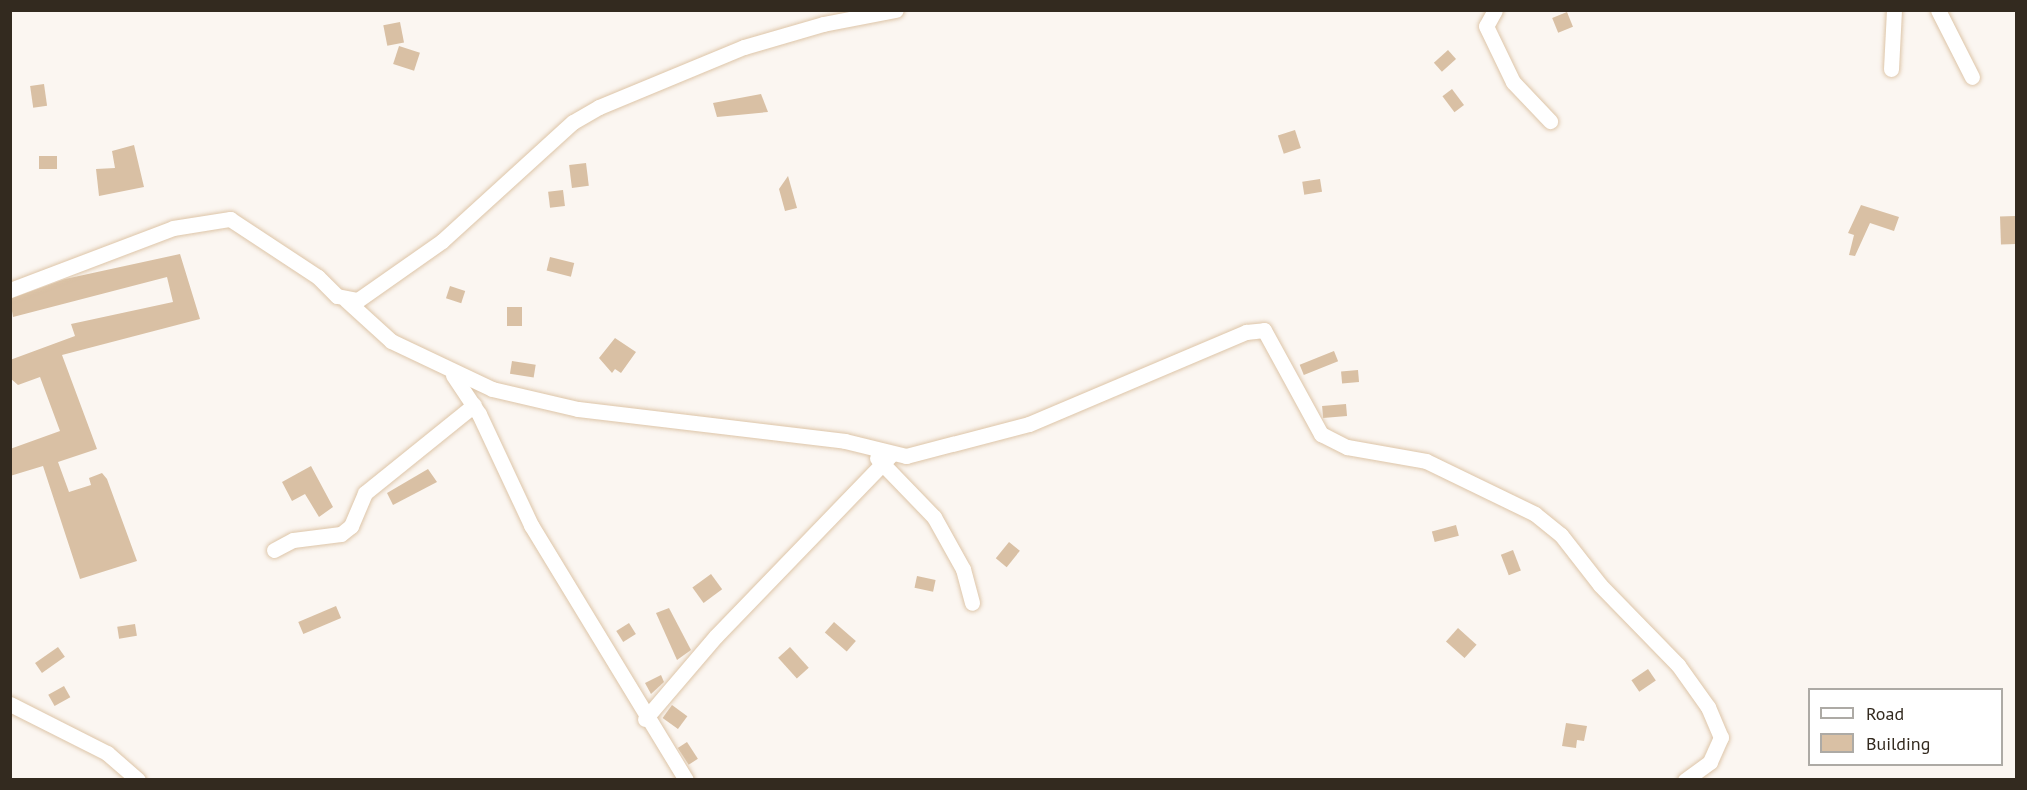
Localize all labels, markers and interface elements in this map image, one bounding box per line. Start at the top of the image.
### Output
legend [1808,688,2003,766]
text: Road [1866,702,1904,725]
text: Building [1866,732,1930,755]

